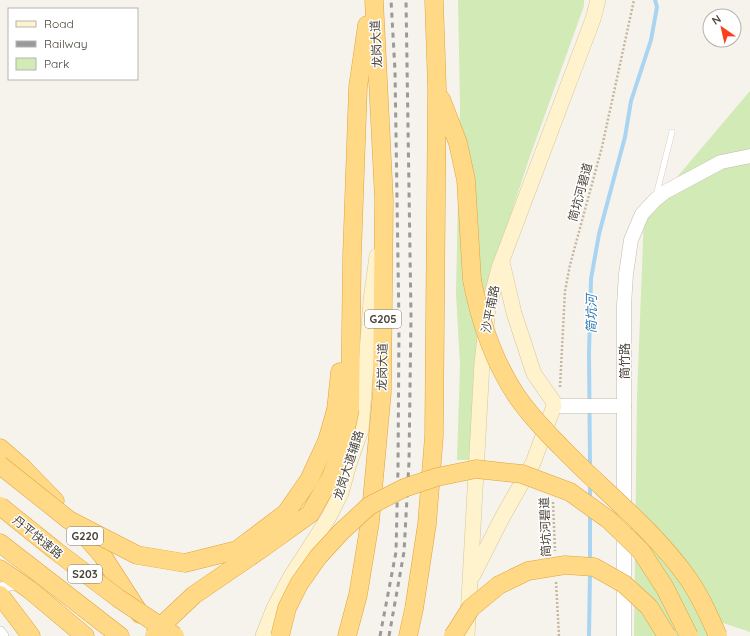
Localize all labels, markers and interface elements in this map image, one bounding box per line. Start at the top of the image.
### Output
legend [8,8,138,80]
north arrow [702,8,742,48]
text: N [709,12,724,28]
text: Road [44,16,74,31]
street label: 龙岗大道 [367,20,385,68]
text: Railway [44,36,88,51]
text: Park [44,56,69,71]
street label: 简坑河碧道 [565,161,595,223]
street label: 沙平南路 [478,284,502,334]
water label: 简坑河 [583,292,599,334]
road number: G205 [365,310,401,328]
street label: 龙岗大道 [374,343,390,391]
street label: 简竹路 [617,343,632,379]
street label: 龙岗大道辅路 [330,428,366,502]
street label: 简坑河碧道 [536,497,554,557]
street label: 丹平快速路 [10,512,66,562]
road number: G220 [67,527,103,545]
road number: S203 [68,565,102,583]

